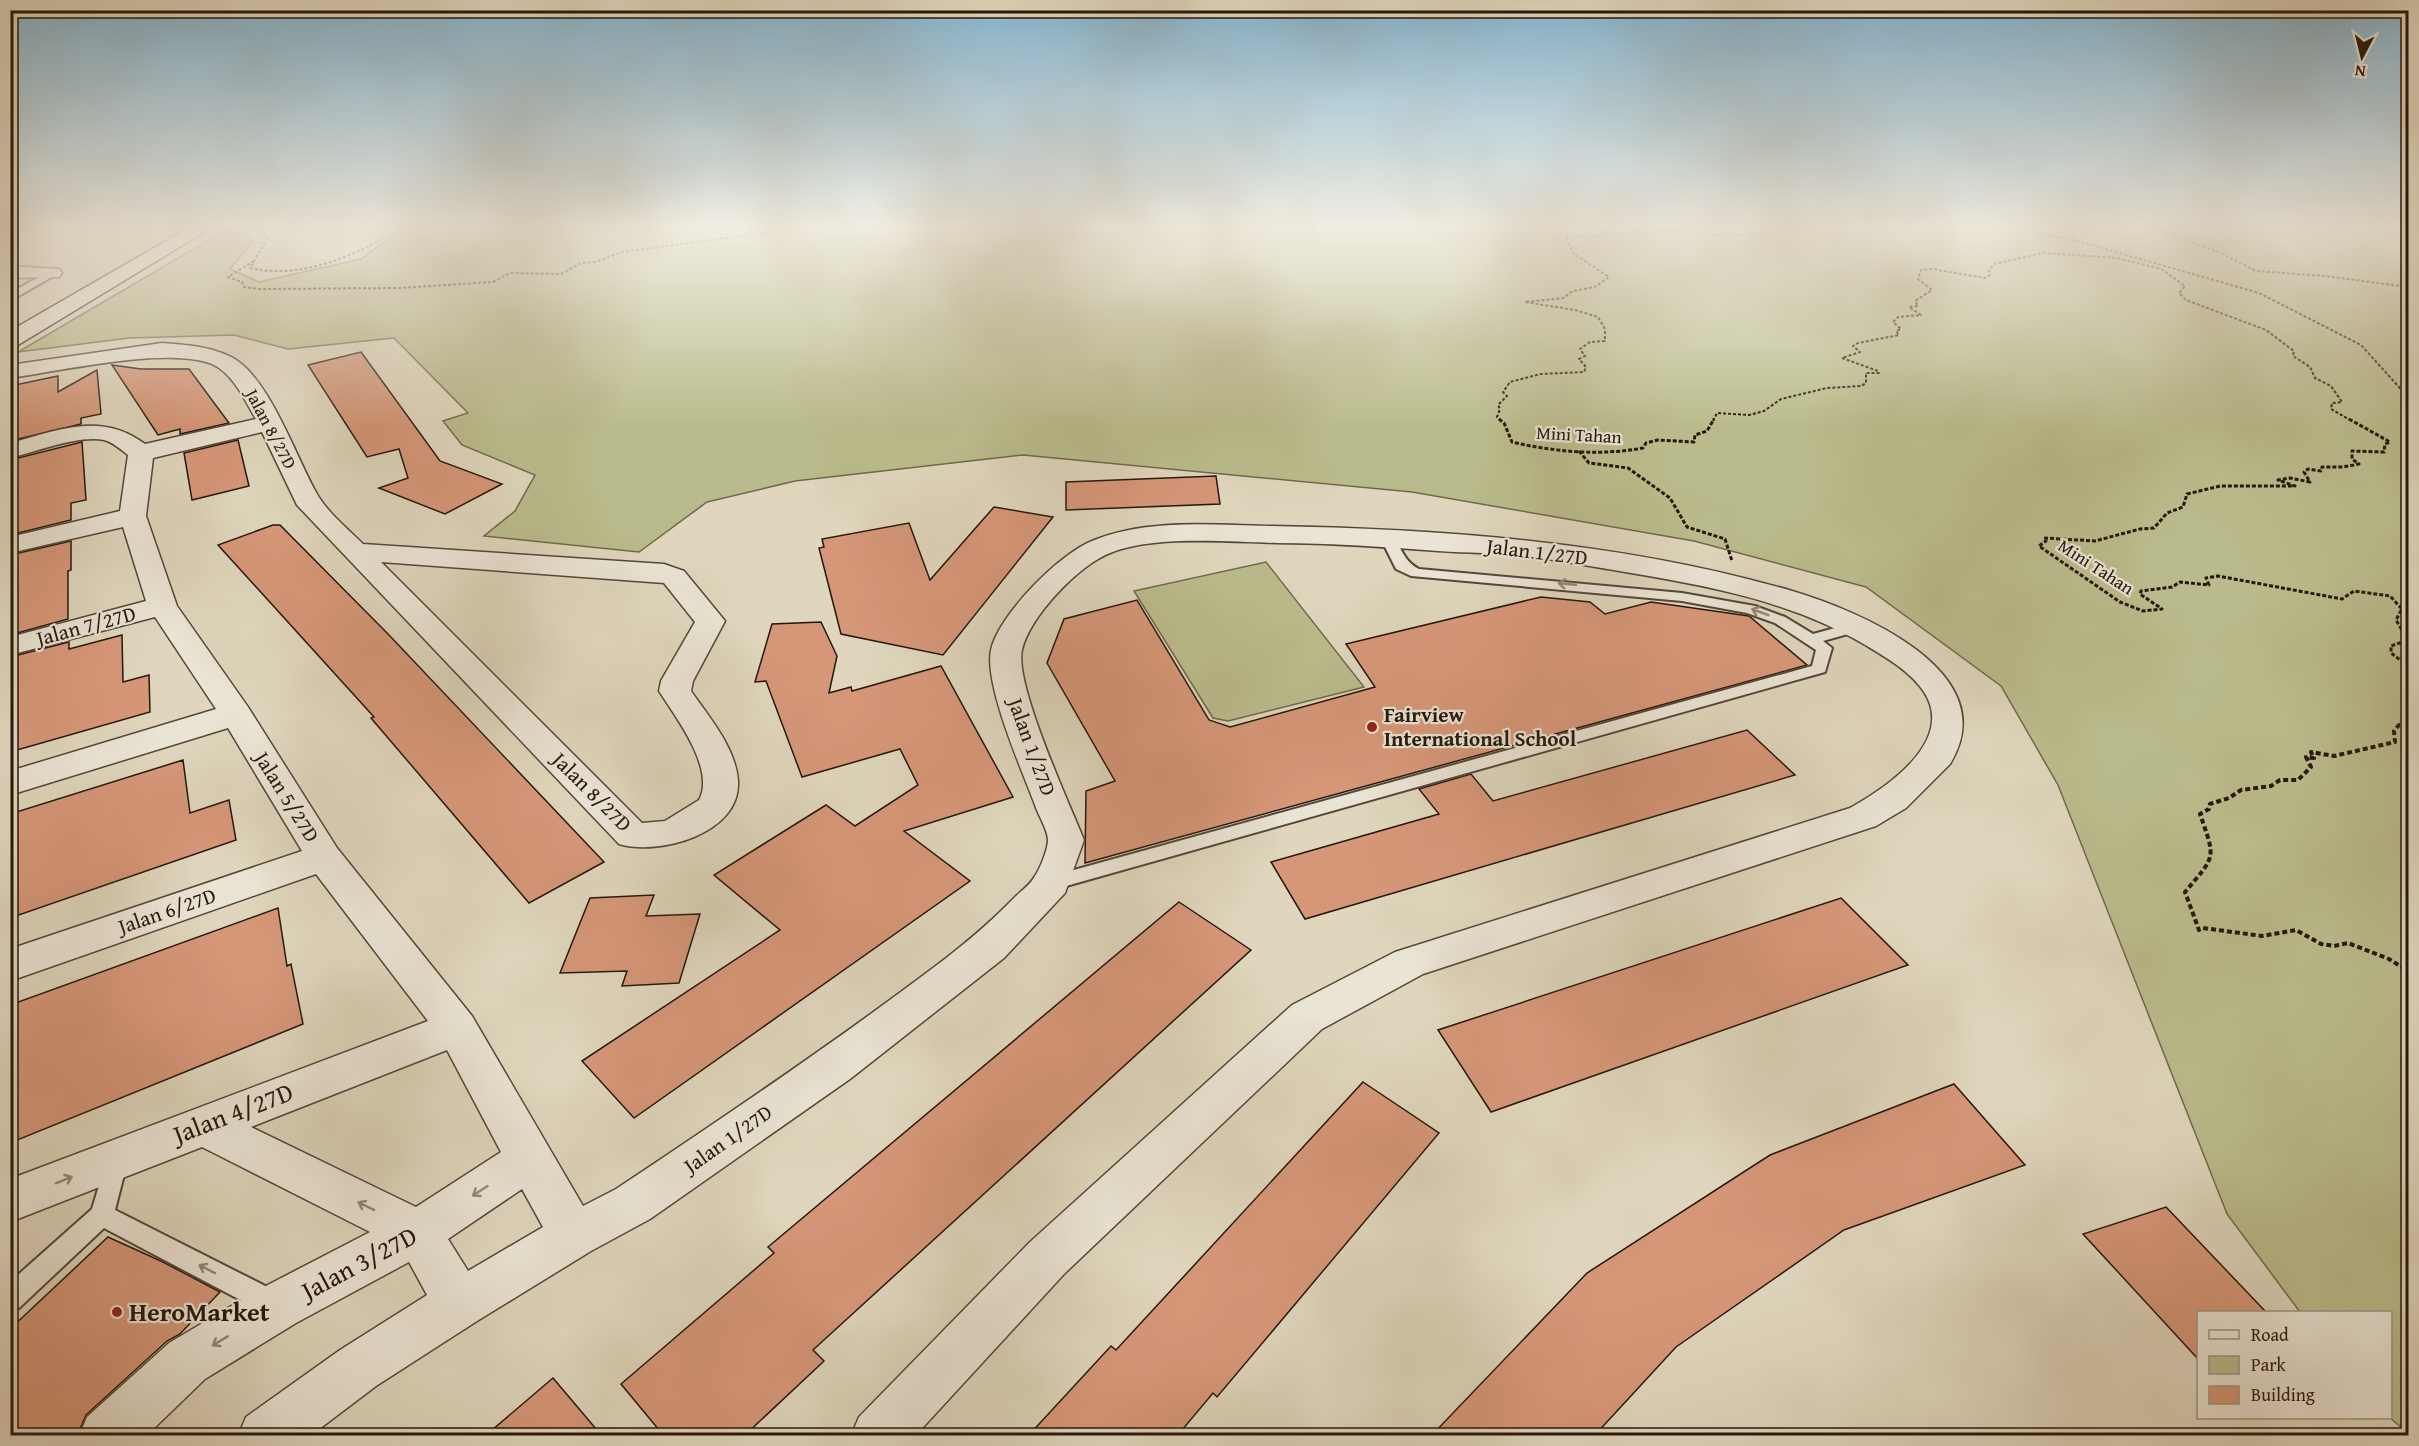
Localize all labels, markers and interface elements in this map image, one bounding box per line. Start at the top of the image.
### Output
north arrow [2332,27,2392,87]
text: N [2353,59,2367,84]
street label: Jalan 8/27D [238,382,304,474]
street label: Mini Tahan [1536,419,1622,450]
street label: Jalan 1/27D [1482,530,1589,573]
street label: Mini Tahan [2053,532,2140,601]
one-way arrow [1558,579,1578,590]
street label: Jalan 7/27D [30,597,139,654]
one-way arrow [1751,606,1770,617]
street label: Jalan 1/27D [999,691,1064,800]
place label: Fairview International School [1384,699,1577,754]
marker: Fairview International School [1365,720,1379,734]
street label: Jalan 5/27D [246,743,328,848]
street label: Jalan 8/27D [543,743,639,839]
street label: Jalan 6/27D [111,879,220,943]
street label: Jalan 4/27D [164,1072,299,1154]
street label: Jalan 1/27D [675,1097,778,1182]
one-way arrow [54,1174,72,1185]
one-way arrow [472,1186,489,1198]
one-way arrow [357,1200,375,1211]
street label: Jalan 3/27D [291,1216,424,1311]
one-way arrow [199,1263,217,1275]
place label: HeroMarket [129,1292,270,1331]
marker: HeroMarket [110,1305,124,1319]
legend [2197,1311,2392,1419]
text: Road [2251,1321,2289,1348]
one-way arrow [212,1335,229,1347]
text: Park [2251,1351,2287,1378]
text: Building [2251,1381,2315,1408]

